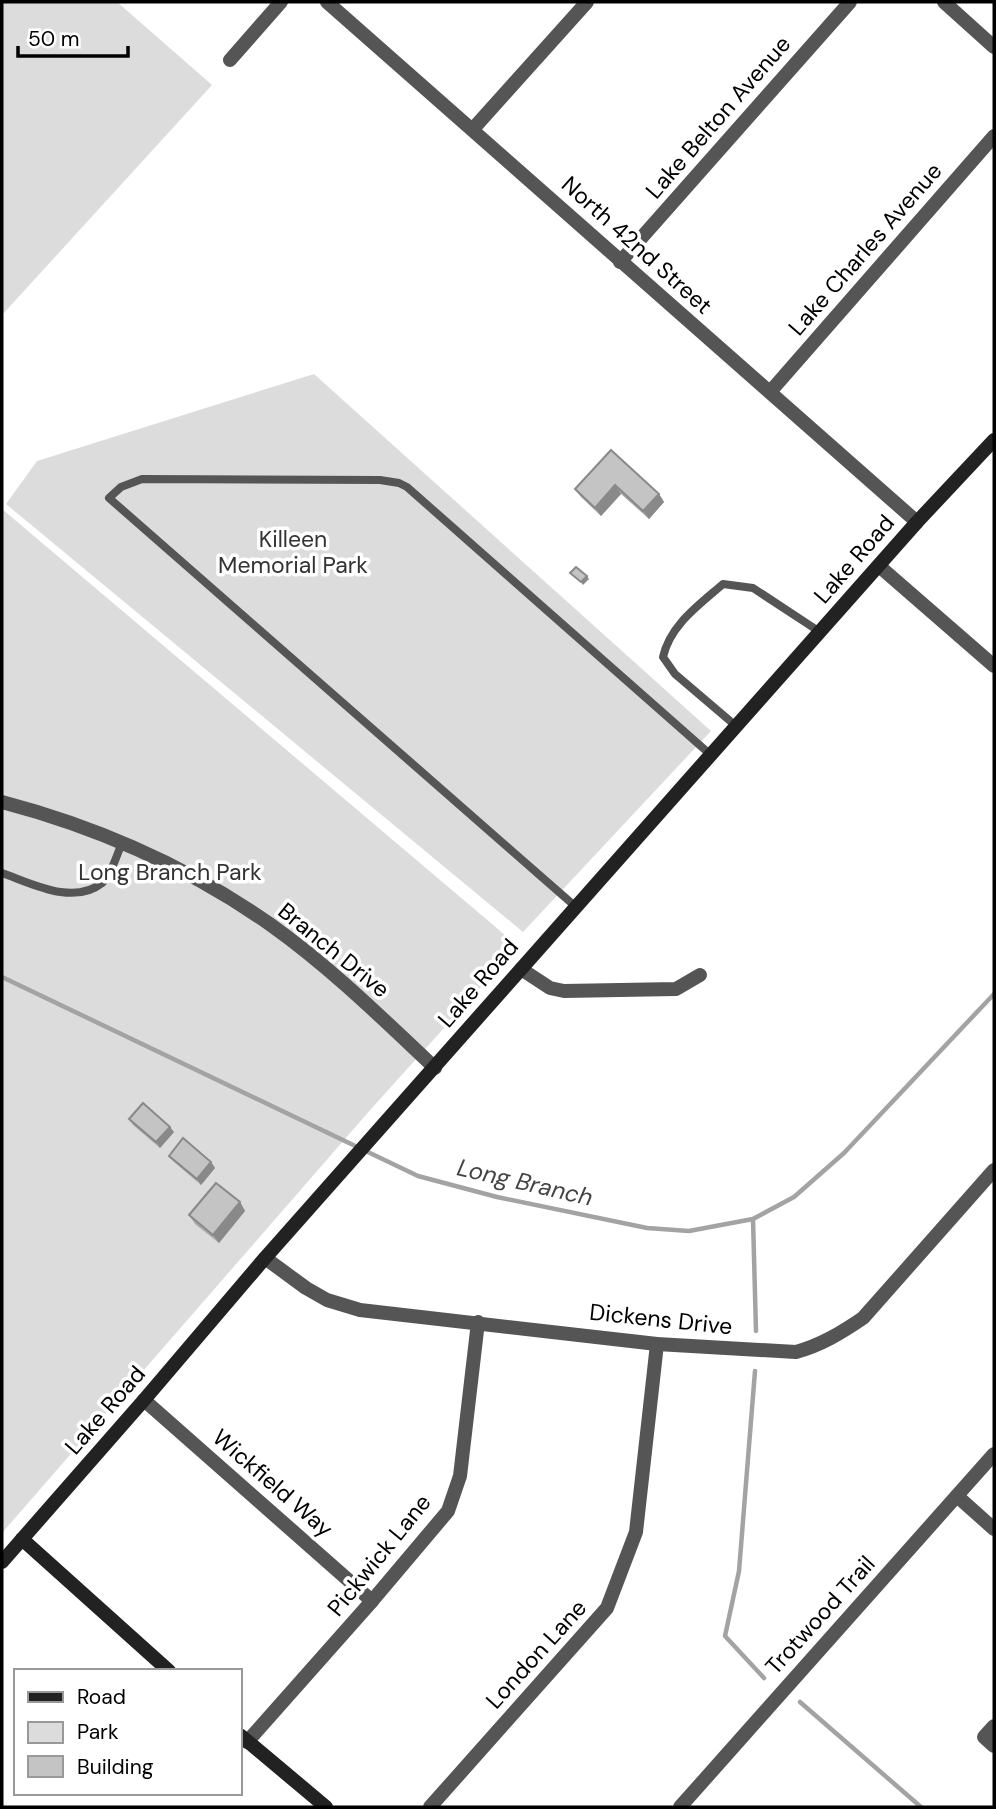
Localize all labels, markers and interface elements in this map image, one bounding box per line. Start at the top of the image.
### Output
scale bar [18,14,128,58]
text: 50 m [28,25,79,53]
street label: Lake Belton Avenue [639,29,797,205]
street label: Lake Charles Avenue [782,156,948,342]
street label: North 42nd Street [555,169,719,321]
street label: Lake Road [807,508,901,610]
park label: Killeen Memorial Park [218,524,368,580]
park label: Long Branch Park [78,857,262,887]
street label: Branch Drive [272,896,396,1004]
street label: Lake Road [431,932,525,1034]
water label: Long Branch [454,1151,596,1213]
street label: Dickens Drive [588,1297,734,1341]
street label: Lake Road [58,1359,152,1461]
street label: Wickfield Way [206,1422,340,1544]
street label: Pickwick Lane [321,1488,437,1622]
street label: Trotwood Trail [759,1549,881,1681]
street label: London Lane [479,1593,593,1715]
legend [14,1669,242,1795]
text: Road [77,1683,126,1711]
text: Park [77,1718,119,1746]
text: Building [77,1753,154,1781]

